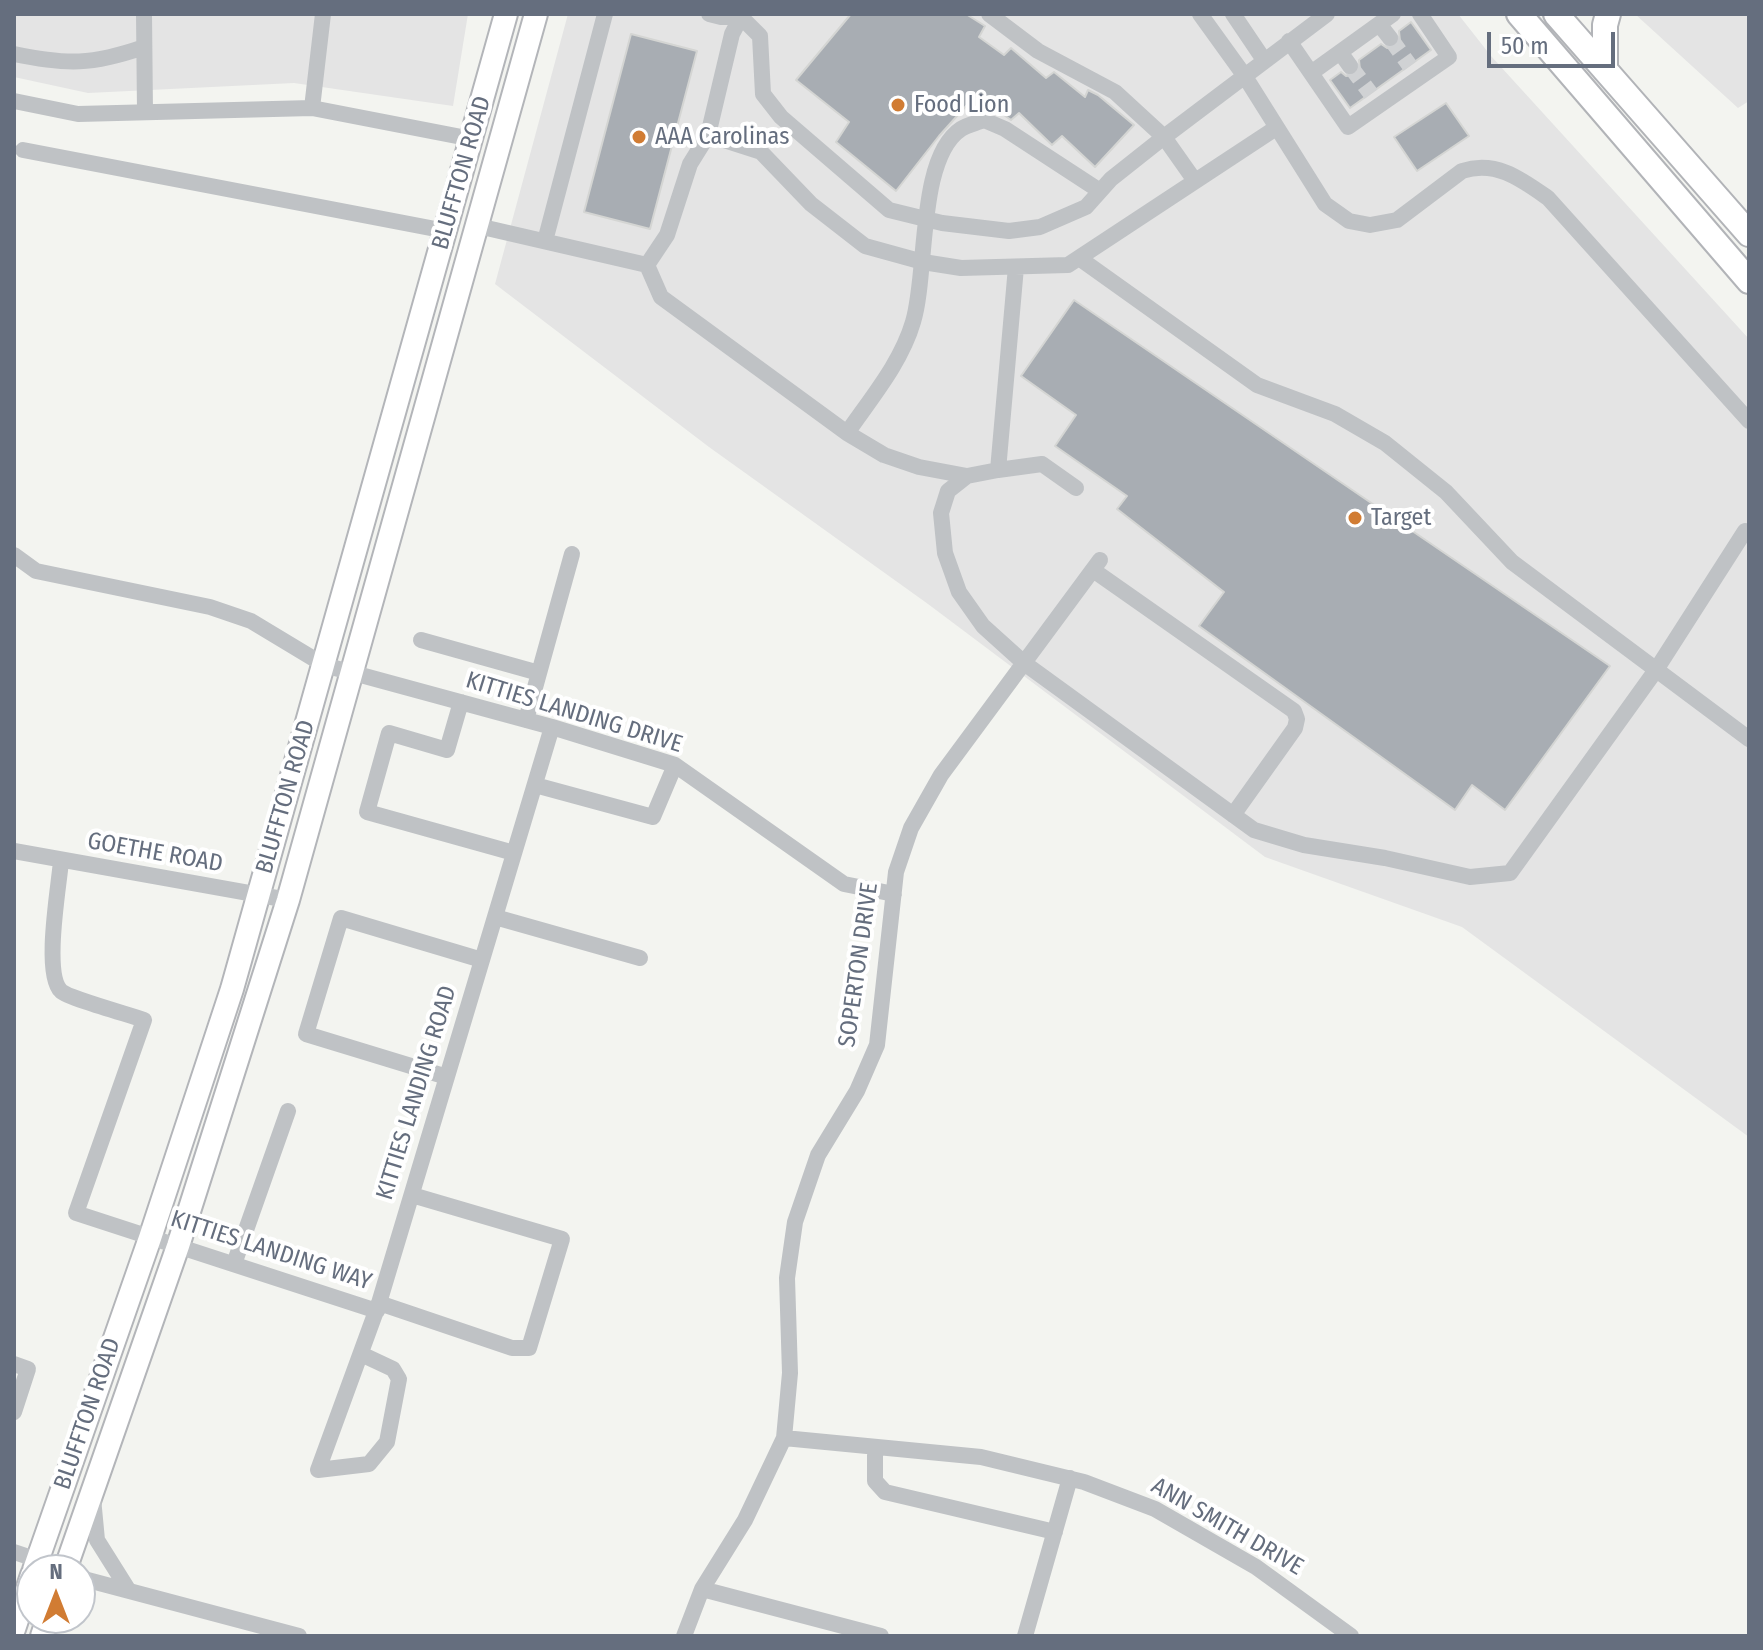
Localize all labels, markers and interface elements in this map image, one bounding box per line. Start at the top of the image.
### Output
scale bar [1491,16,1619,66]
text: 50 m [1501,32,1549,60]
place label: Food Lion [914,91,1009,119]
street label: BLUFFTON ROAD [426,93,498,253]
marker: Food Lion [889,96,907,114]
place label: AAA Carolinas [655,123,789,151]
marker: AAA Carolinas [630,128,648,146]
place label: Target [1371,504,1431,532]
marker: Target [1346,509,1364,527]
street label: KITTIES LANDING DRIVE [462,666,686,760]
street label: BLUFFTON ROAD [250,717,322,877]
street label: GOETHE ROAD [85,827,225,879]
street label: SOPERTON DRIVE [833,881,885,1049]
street label: KITTIES LANDING ROAD [371,982,463,1204]
street label: KITTIES LANDING WAY [167,1205,375,1297]
street label: BLUFFTON ROAD [49,1335,127,1493]
street label: ANN SMITH DRIVE [1146,1472,1308,1582]
north arrow [16,1554,96,1634]
text: N [49,1558,63,1585]

